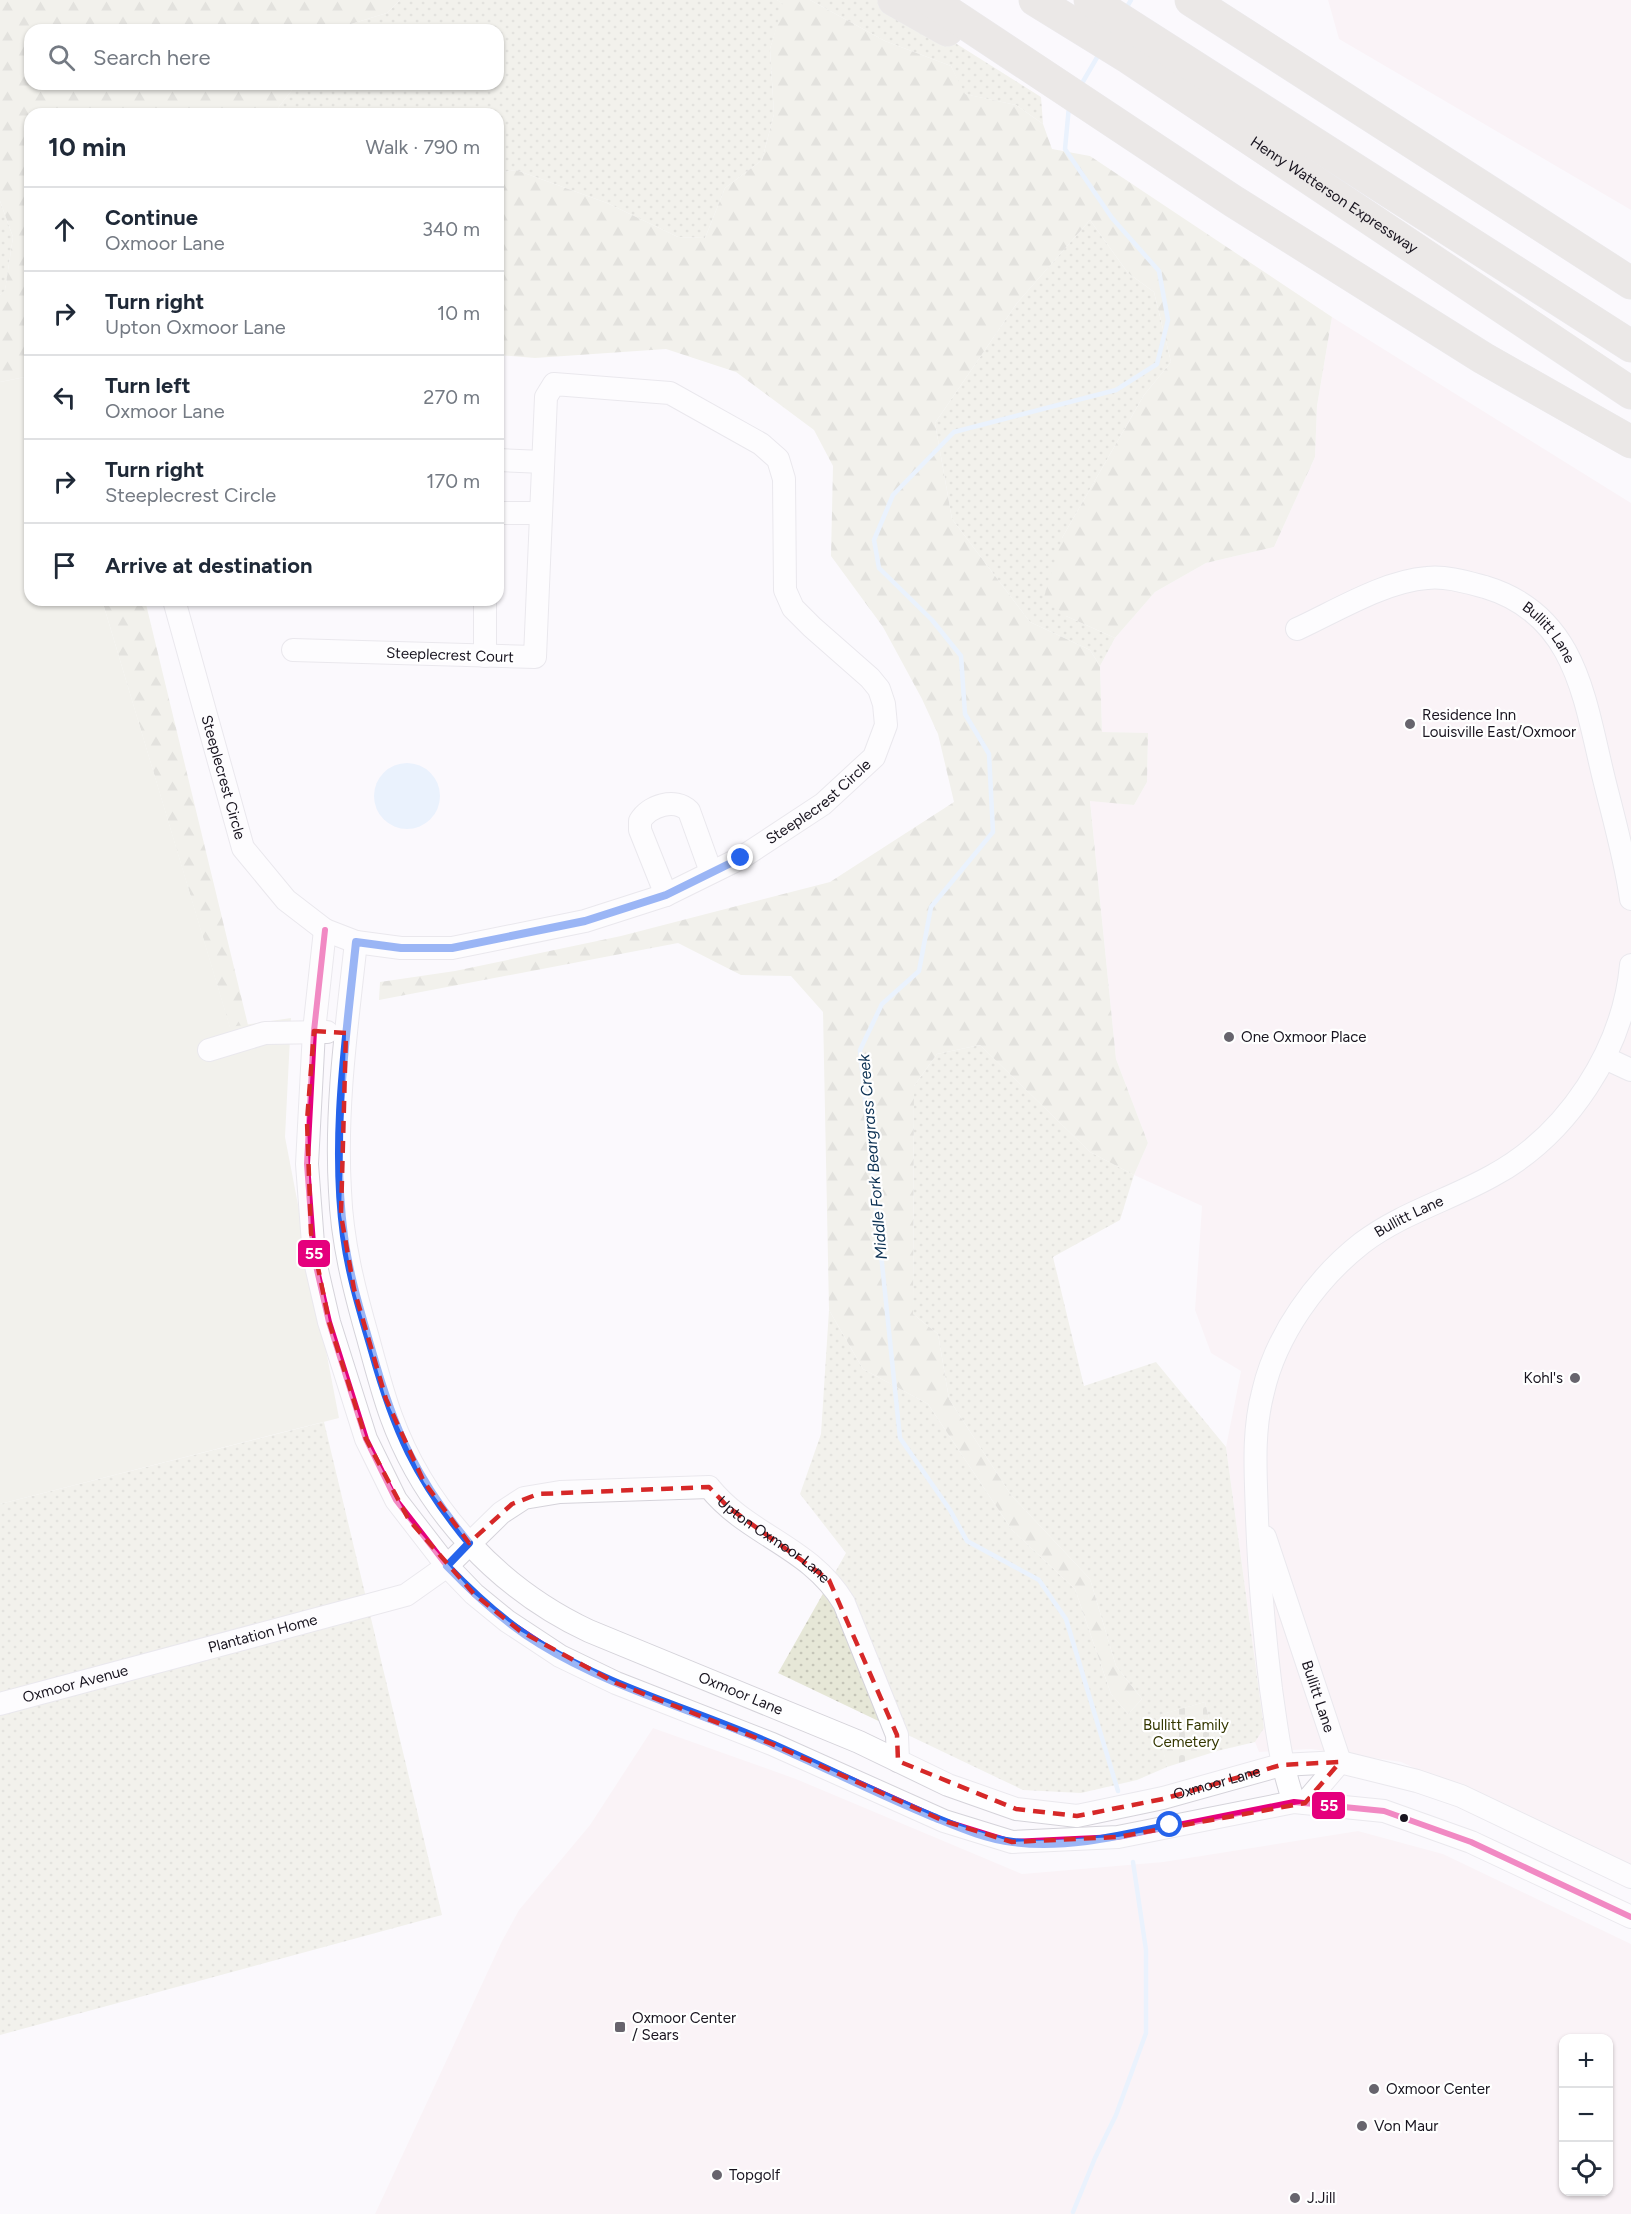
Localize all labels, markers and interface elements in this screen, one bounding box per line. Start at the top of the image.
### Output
search box [24,24,504,90]
icon: search [45,41,78,74]
text: Search here [93,44,211,71]
text: 10 min [48,131,126,163]
street label: Henry Watterson Expressway [1247,133,1421,257]
text: Walk · 790 m [366,135,480,159]
text: Continue [105,204,198,231]
icon: ahead [48,213,81,246]
text: 340 m [422,217,480,241]
text: Oxmoor Lane [105,231,225,255]
text: Turn right [105,288,204,315]
icon: right [48,297,81,330]
text: 10 m [437,301,480,325]
text: Upton Oxmoor Lane [105,315,286,339]
text: Turn left [105,372,191,399]
icon: left [48,381,81,414]
text: 270 m [423,385,480,409]
text: Oxmoor Lane [105,399,225,423]
text: Turn right [105,456,204,483]
icon: right [48,465,81,498]
text: 170 m [426,469,480,493]
text: Steeplecrest Circle [105,483,276,507]
icon: arrive [48,549,81,582]
text: Arrive at destination [105,552,313,579]
street label: Bullitt Lane [1519,598,1579,666]
street label: Steeplecrest Court [386,644,515,666]
place label: Residence Inn Louisville East/Oxmoor [1422,706,1576,741]
street label: Steeplecrest Circle [197,713,249,842]
marker: Residence Inn Louisville East/Oxmoor [1403,717,1417,731]
street label: Steeplecrest Circle [762,755,875,848]
route end [727,844,753,870]
place label: One Oxmoor Place [1241,1028,1367,1046]
marker: One Oxmoor Place [1222,1030,1236,1044]
water label: Middle Fork Beargrass Creek [854,1052,891,1260]
street label: Bullitt Lane [1371,1192,1446,1241]
line badge: 55 [297,1239,331,1268]
text: 55 [305,1244,323,1263]
place label: Kohl's [1524,1369,1563,1387]
marker: Kohl's [1568,1371,1582,1385]
street label: Upton Oxmoor Lane [713,1492,834,1587]
street label: Plantation Home [206,1610,319,1657]
street label: Bullitt Lane [1298,1658,1338,1735]
street label: Oxmoor Avenue [21,1661,130,1707]
street label: Oxmoor Lane [696,1668,786,1719]
park label: Bullitt Family Cemetery [1143,1716,1229,1751]
street label: Oxmoor Lane [1171,1762,1263,1804]
line badge: 55 [1311,1791,1346,1820]
text: 55 [1320,1796,1338,1815]
route start [1156,1811,1182,1837]
unlabelled marker [1398,1812,1410,1824]
place label: Oxmoor Center / Sears [632,2009,736,2044]
marker: Oxmoor Center / Sears [613,2020,627,2034]
map controls [1559,2034,1613,2196]
button: + [1559,2034,1613,2088]
place label: Oxmoor Center [1386,2080,1490,2098]
marker: Oxmoor Center [1367,2082,1381,2096]
button: − [1559,2088,1613,2142]
place label: Von Maur [1374,2117,1438,2135]
marker: Von Maur [1355,2119,1369,2133]
button: locate [1559,2142,1613,2196]
place label: Topgolf [729,2166,781,2184]
marker: Topgolf [710,2168,724,2182]
place label: J.Jill [1307,2189,1336,2207]
marker: J.Jill [1288,2191,1302,2205]

